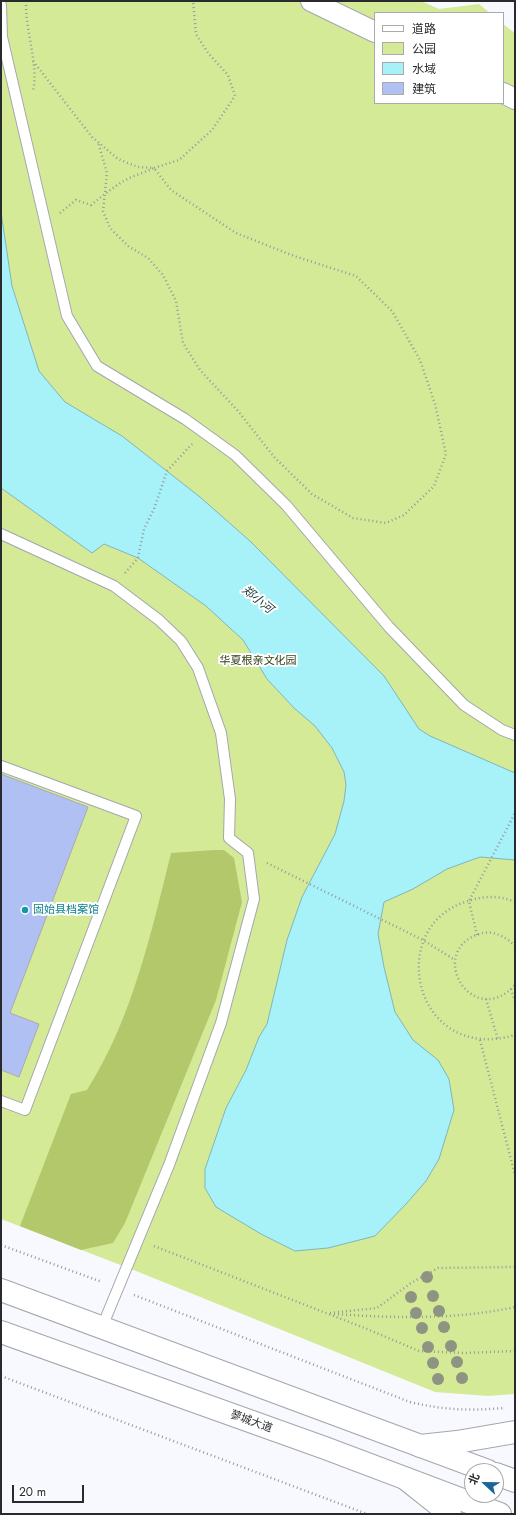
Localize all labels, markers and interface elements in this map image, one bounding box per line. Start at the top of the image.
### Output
legend [374,12,504,104]
text: 道路 [412,20,436,38]
text: 公园 [412,40,436,58]
text: 水域 [412,60,436,78]
text: 建筑 [412,80,436,98]
water label: 郑小河 [238,583,276,617]
park label: 华夏根亲文化园 [220,654,296,668]
place label: 固始县档案馆 [33,903,99,917]
marker: 固始县档案馆 [20,905,30,915]
street label: 蓼城大道 [228,1408,274,1436]
north arrow [464,1463,504,1503]
text: 北 [464,1471,483,1487]
scale bar [14,1477,86,1503]
text: 20 m [19,1483,46,1501]

